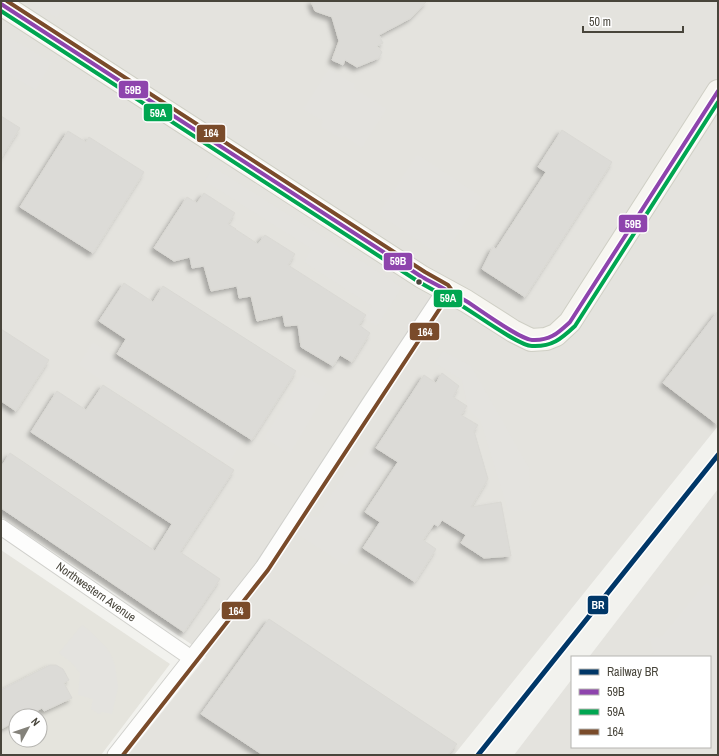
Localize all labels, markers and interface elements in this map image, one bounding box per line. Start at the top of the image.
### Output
scale bar [583,8,683,34]
text: 50 m [589,14,611,30]
line badge: 59B [118,80,149,99]
text: 59B [125,83,142,97]
line badge: 59A [143,103,173,122]
text: 59A [150,106,167,120]
line badge: 164 [196,124,226,143]
text: 164 [203,126,219,140]
line badge: 59B [618,214,648,233]
text: 59B [625,217,642,231]
line badge: 59B [383,252,413,271]
text: 59B [390,254,407,268]
unlabelled marker [414,277,424,287]
line badge: 59A [433,289,463,308]
text: 59A [440,291,457,305]
line badge: 164 [409,322,440,341]
text: 164 [417,325,433,339]
street label: Northwestern Avenue [53,559,139,625]
line badge: BR [587,595,609,615]
text: BR [591,598,605,612]
line badge: 164 [221,601,251,620]
text: 164 [228,604,244,618]
legend [571,656,711,748]
text: Railway BR [607,664,658,680]
text: 59B [607,684,625,700]
text: 59A [607,704,625,720]
north arrow [8,708,48,748]
text: N [28,715,43,729]
text: 164 [607,724,624,740]

